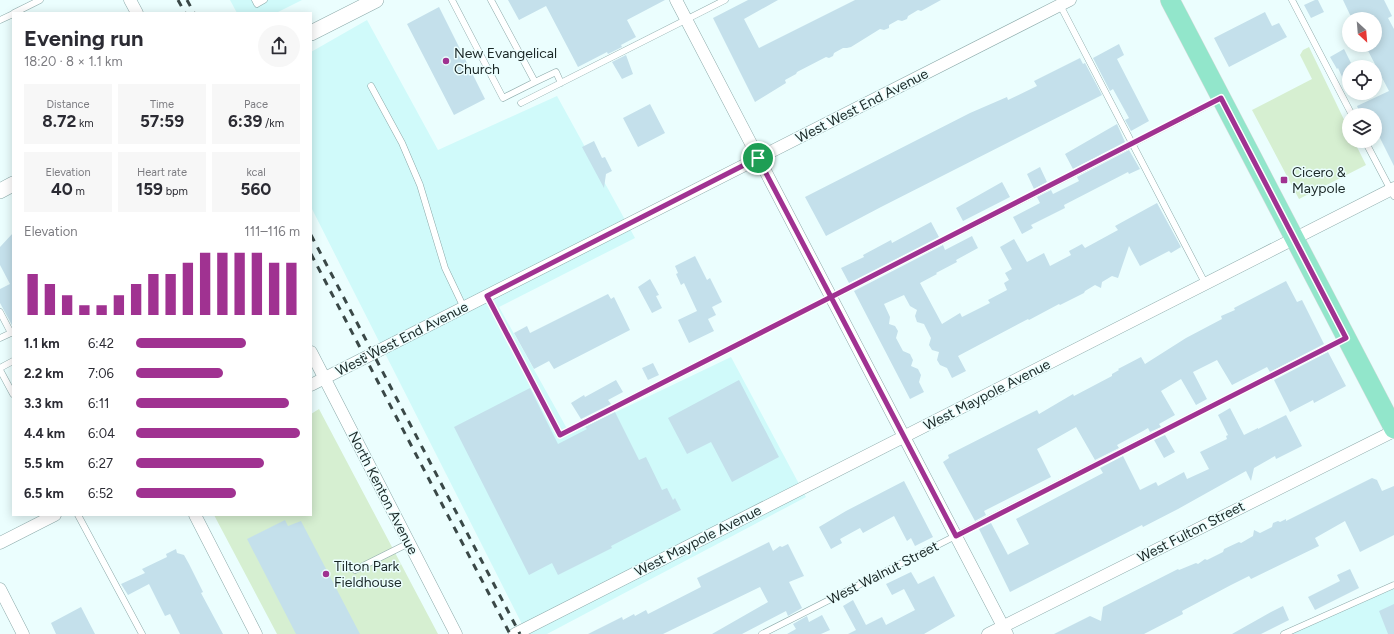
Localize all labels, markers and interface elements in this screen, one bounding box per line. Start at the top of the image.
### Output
north arrow [1342,12,1382,52]
map controls [1342,12,1382,148]
text: Evening run [24,25,144,52]
button: share [258,25,300,67]
place label: New Evangelical Church [454,45,557,78]
text: 18:20 · 8 × 1.1 km [24,54,123,69]
marker: New Evangelical Church [441,56,451,66]
button: locate [1342,60,1382,100]
street label: West West End Avenue [793,65,932,147]
text: Distance [46,98,90,111]
text: Time [150,98,174,111]
text: Pace [244,98,268,111]
button: layers [1342,108,1382,148]
text: 8.72 [42,111,76,131]
text: 57:59 [140,111,184,131]
text: 6:39 [228,111,262,131]
text: km [76,117,94,130]
text: /km [262,117,284,130]
pin [741,141,775,175]
icon: arrive [747,147,769,169]
place label: Cicero & Maypole [1292,164,1346,197]
text: Elevation [45,166,91,179]
text: Heart rate [137,166,187,179]
text: kcal [246,166,266,179]
marker: Cicero & Maypole [1279,175,1289,185]
text: 40 [51,179,73,199]
text: 159 [136,179,163,199]
text: 560 [241,179,271,199]
text: m [73,185,85,198]
text: bpm [163,185,188,198]
text: Elevation [24,224,77,239]
text: 111–116 m [244,224,300,239]
street label: West West End Avenue [333,298,472,380]
text: 1.1 km [24,336,60,351]
text: 6:42 [88,336,114,351]
street label: West Maypole Avenue [921,355,1054,434]
text: 2.2 km [24,366,64,381]
text: 7:06 [88,366,114,381]
text: 3.3 km [24,396,63,411]
text: 6:11 [88,396,109,411]
text: 4.4 km [24,426,65,441]
text: 6:04 [88,426,115,441]
street label: North Kenton Avenue [345,428,422,558]
text: 5.5 km [24,456,64,471]
text: 6:27 [88,456,113,471]
text: 6.5 km [24,486,64,501]
text: 6:52 [88,486,113,501]
street label: West Fulton Street [1135,498,1247,566]
street label: West Maypole Avenue [632,501,765,580]
street label: West Walnut Street [825,538,941,608]
place label: Tilton Park Fieldhouse [334,558,402,591]
marker: Tilton Park Fieldhouse [321,569,331,579]

